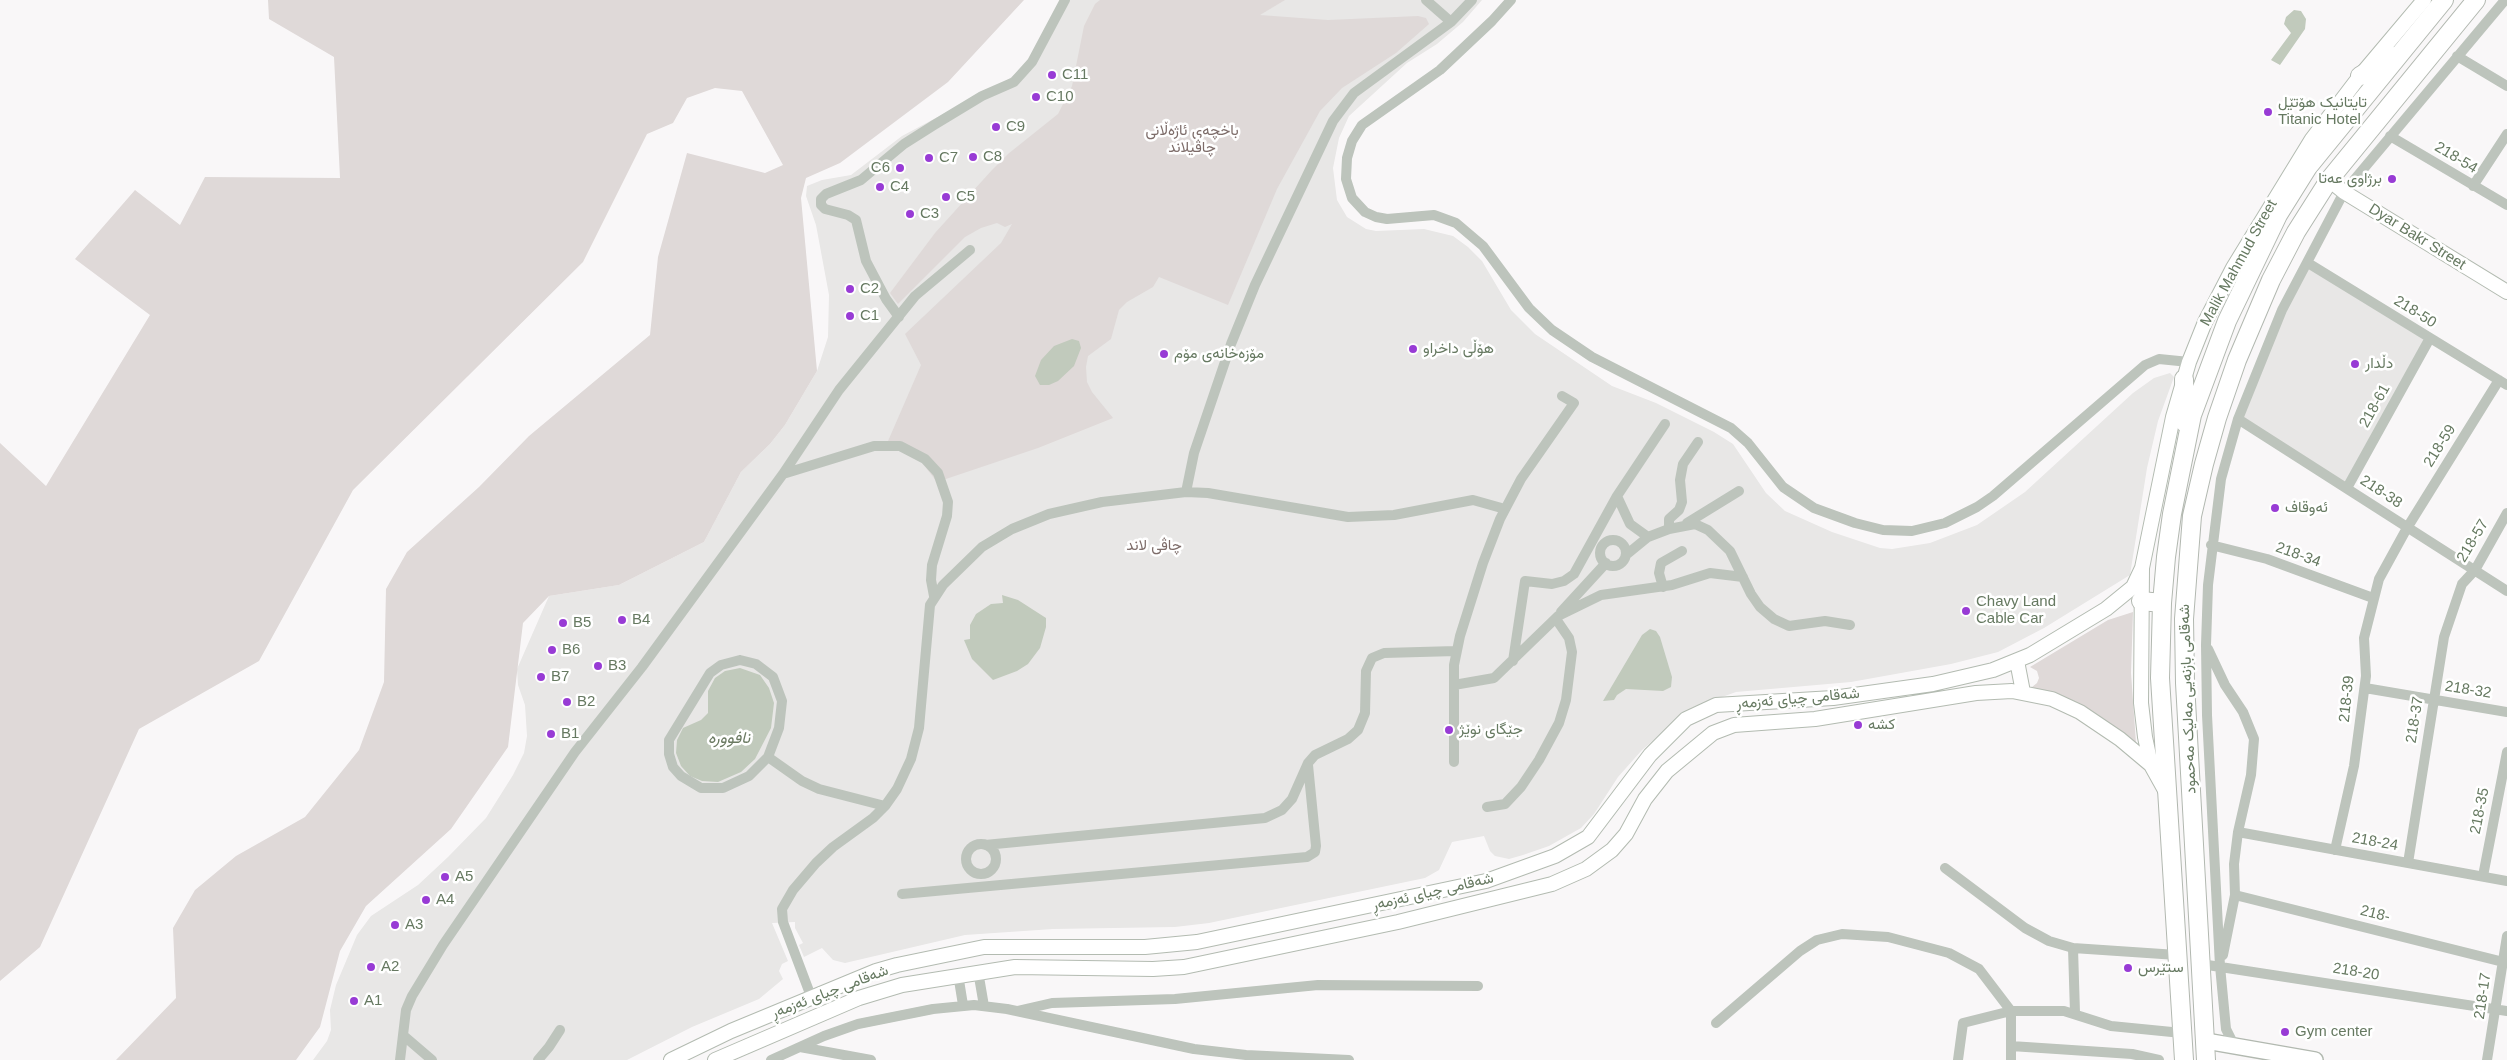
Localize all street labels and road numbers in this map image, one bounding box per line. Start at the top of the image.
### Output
street label: 218-54 [2431,138,2481,178]
street label: Malik Mahmud Street [2197,197,2281,329]
street label: Dyar Bakr Street [2365,200,2469,274]
street label: 218-50 [2390,292,2440,332]
street label: 218-61 [2356,381,2394,431]
street label: 218-59 [2420,421,2460,471]
street label: 218-38 [2357,472,2405,512]
street label: 218-57 [2453,516,2493,566]
street label: 218-34 [2273,539,2323,571]
street label: شەقامی بازنەیی مەلیک مەحمود [2176,604,2200,794]
street label: 218-39 [2336,675,2358,723]
street label: 218-32 [2444,677,2492,703]
street label: شەقامی چیای ئەزمەڕ [1735,685,1861,713]
street label: 218-37 [2402,696,2428,744]
street label: 218-35 [2467,786,2493,836]
street label: 218-24 [2350,829,2400,855]
street label: شەقامی چیای ئەزمەڕ [1371,869,1495,915]
street label: 218- [2358,902,2392,926]
street label: 218-20 [2332,959,2380,985]
street label: شەقامی چیای ئەزمەڕ [769,961,891,1023]
street label: 218-17 [2471,972,2495,1020]

